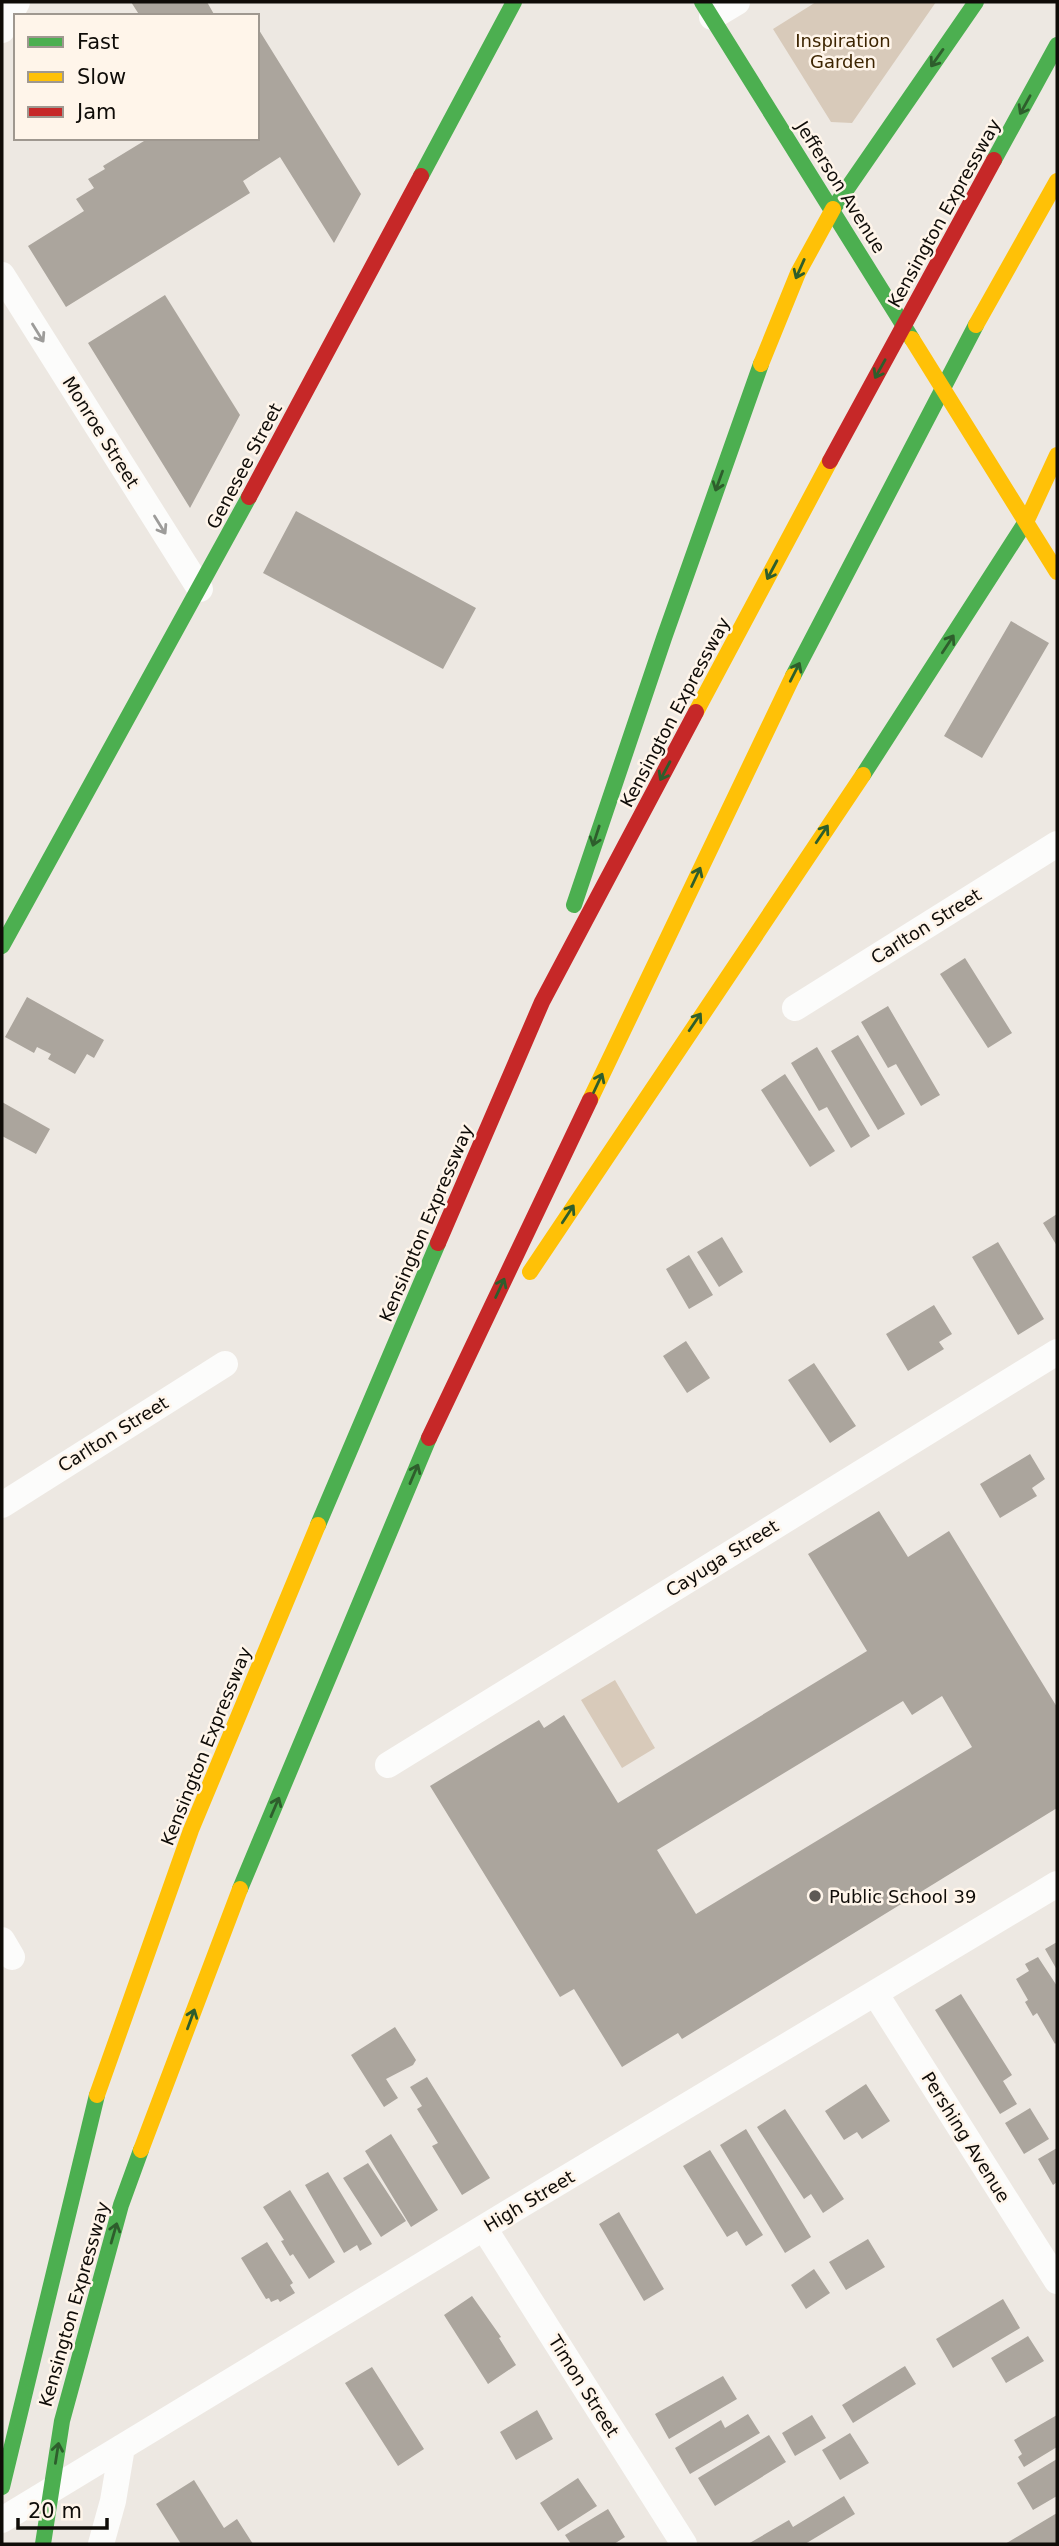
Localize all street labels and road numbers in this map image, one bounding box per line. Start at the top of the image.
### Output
street label: Kensington Expressway [883,115,1005,311]
street label: Jefferson Avenue [791,116,890,257]
street label: Monroe Street [58,372,144,492]
street label: Genesee Street [202,400,286,532]
street label: Kensington Expressway [616,613,734,811]
street label: Carlton Street [867,884,985,968]
street label: Kensington Expressway [375,1121,477,1325]
street label: Carlton Street [54,1392,172,1476]
street label: Cayuga Street [662,1515,782,1601]
street label: Kensington Expressway [156,1643,256,1848]
street label: Pershing Avenue [917,2068,1015,2206]
street label: High Street [480,2166,578,2236]
street label: Kensington Expressway [35,2199,113,2409]
street label: Timon Street [544,2330,624,2441]

